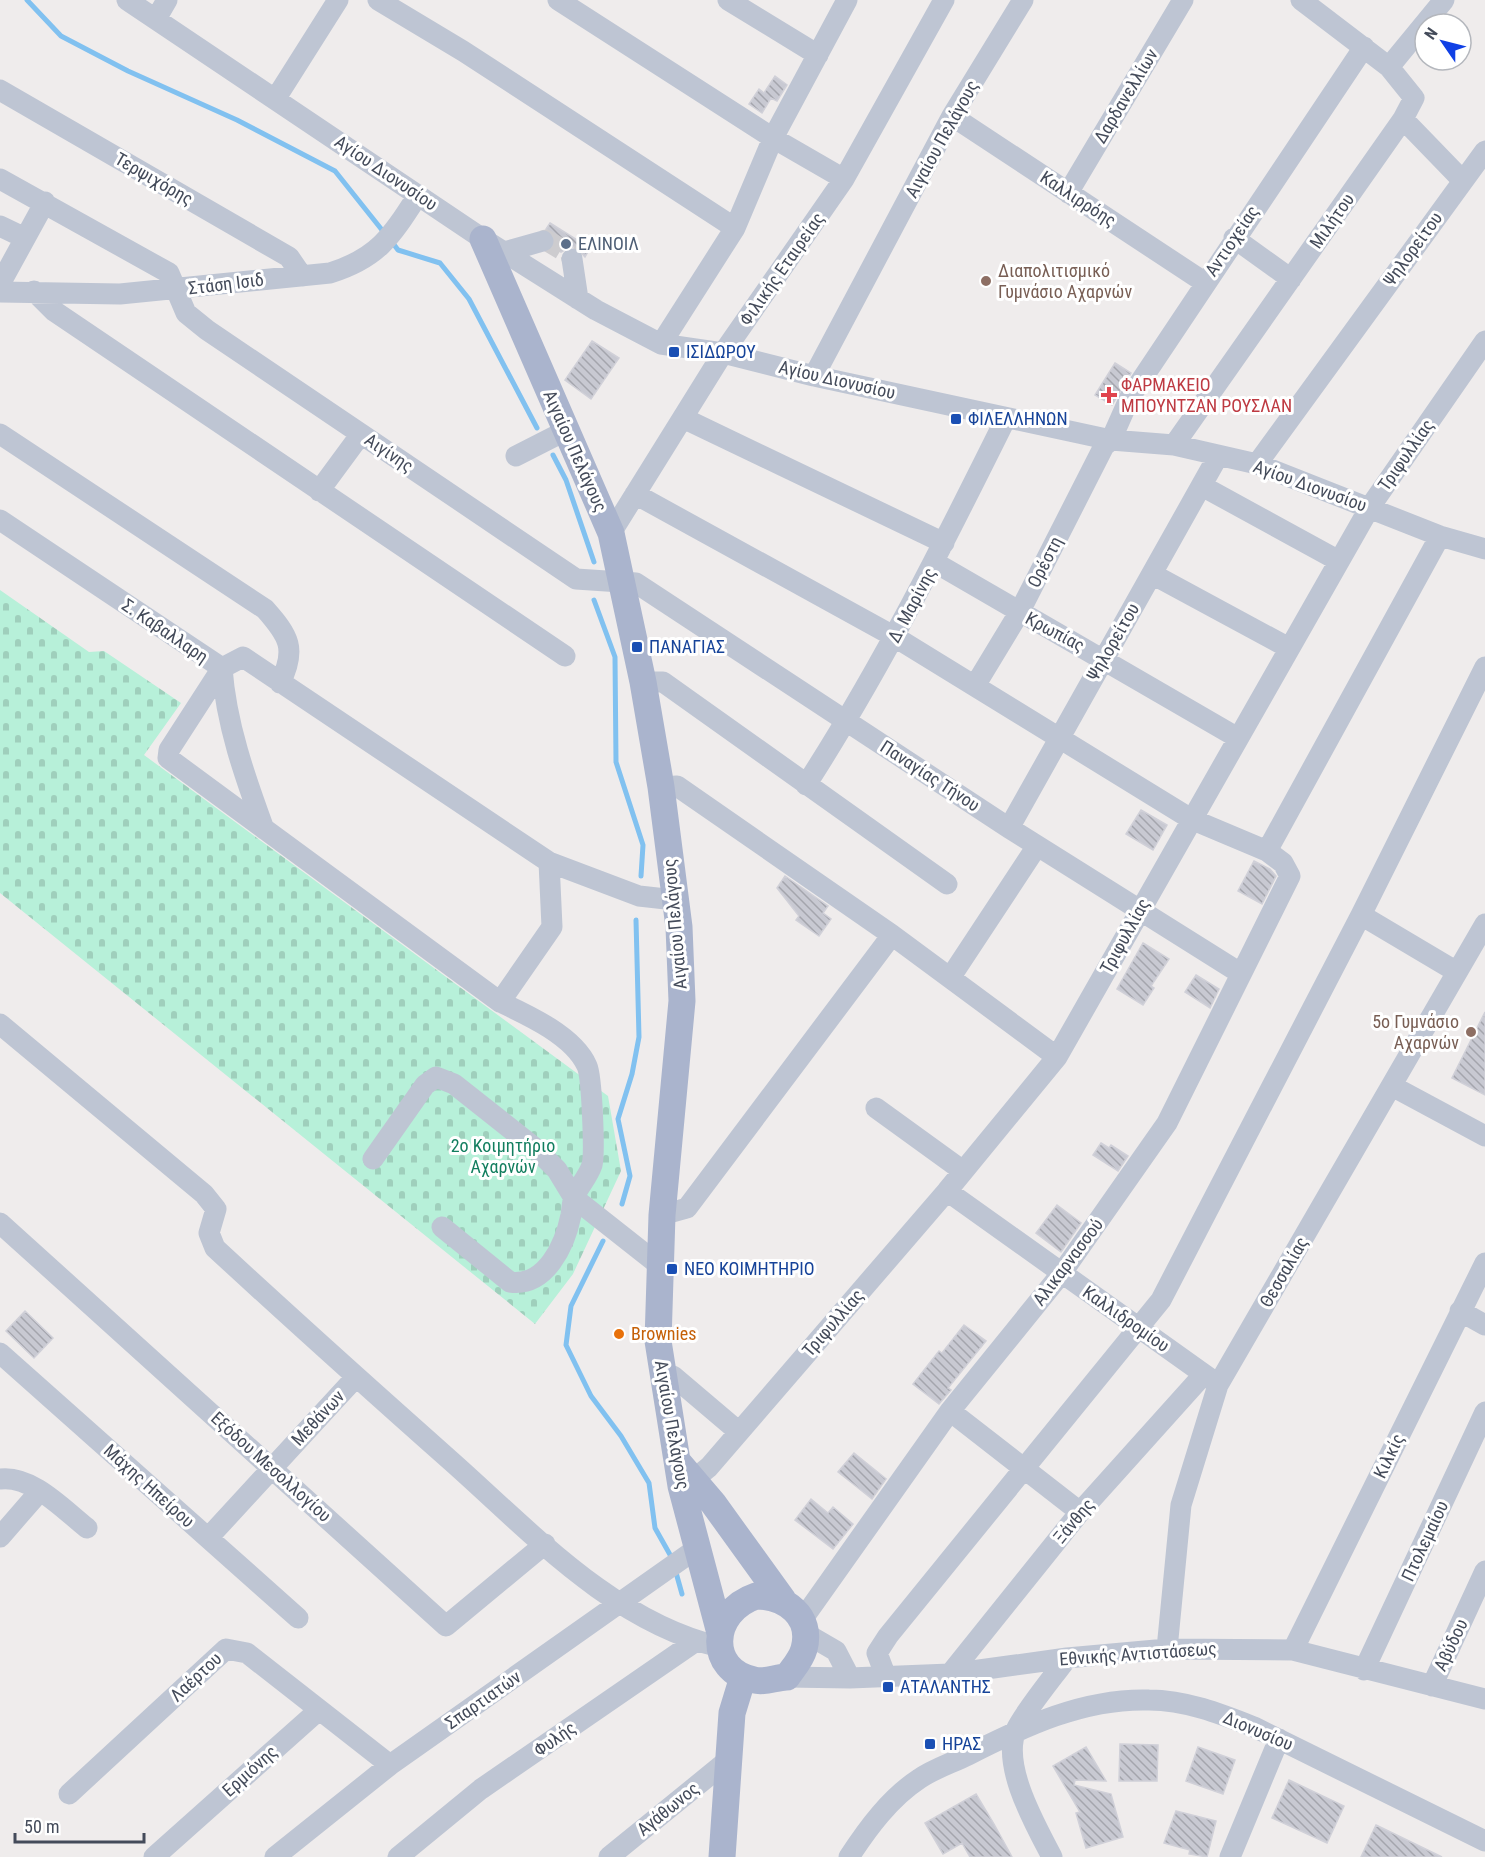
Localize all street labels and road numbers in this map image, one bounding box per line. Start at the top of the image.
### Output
street label: Δαρδανελλίων [1089,44,1162,147]
street label: Αιγαίου Πελάγους [901,76,982,201]
street label: Αγίου Διονυσίου [331,131,441,215]
street label: Τερψιχόρης [112,148,197,209]
street label: Καλλιρρόης [1036,166,1120,231]
street label: Μιλήτου [1305,189,1358,252]
street label: Αντιοχείας [1200,201,1263,280]
street label: Φιλικής Εταιρείας [735,208,828,329]
street label: Ψηλορείτου [1379,208,1446,290]
street label: Στάση Ισιδ [187,268,265,299]
street label: Αγίου Διονυσίου [777,356,897,403]
street label: Αιγαίου Πελάγους [539,387,612,515]
street label: Τριφυλλίας [1373,415,1438,494]
street label: Αιγίνης [361,429,418,476]
street label: Αγίου Διονυσίου [1251,455,1370,516]
street label: Ορέστη [1023,533,1066,591]
street label: Δ. Μαρίνης [883,564,940,646]
street label: Σ. Καβαλλαρη [118,594,212,667]
street label: Ψηλορείτου [1082,599,1143,684]
street label: Κρωπίας [1022,607,1088,656]
street label: Παναγίας Τήνου [877,736,984,815]
street label: Αιγαίου Πελάγους [658,858,691,990]
street label: Τριφυλλίας [1095,895,1154,977]
street label: Αλικαρνασσού [1028,1214,1107,1309]
street label: Θεσσαλίας [1255,1233,1312,1311]
street label: Καλλιδρομίου [1079,1281,1174,1356]
street label: Τριφυλλίας [798,1285,868,1361]
street label: Αιγαίου Πελάγους [651,1359,694,1491]
street label: Μεθάνων [287,1385,349,1450]
street label: Εξόδου Μεσολλογίου [207,1407,336,1526]
street label: Κιλκίς [1369,1430,1408,1481]
street label: Μάχης Ηπείρου [100,1440,199,1532]
street label: Ξάνθης [1049,1494,1098,1547]
street label: Πτολεμαίου [1397,1497,1452,1584]
street label: Αβύδου [1429,1615,1472,1674]
street label: Εθνικής Αντιστάσεως [1059,1638,1217,1669]
street label: Λαέρτου [166,1648,226,1706]
street label: Σπαρτιατών [441,1666,525,1733]
street label: Διονυσίου [1220,1706,1296,1755]
street label: Φυλής [530,1717,580,1760]
street label: Ερμιόνης [218,1741,281,1801]
street label: Αγάθωνος [633,1777,703,1840]

